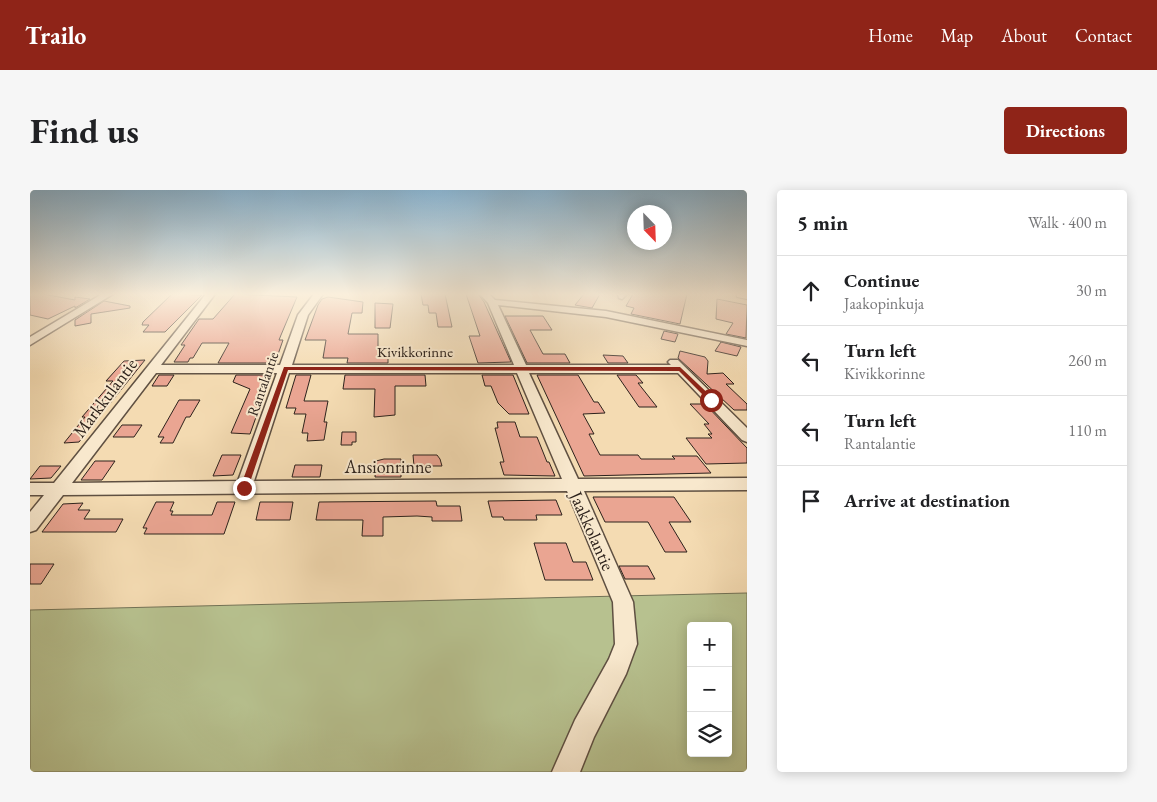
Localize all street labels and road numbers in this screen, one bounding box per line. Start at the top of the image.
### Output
street label: Kivikkorinne [377,342,453,361]
street label: Rantalantie [243,349,282,419]
street label: Markkulantie [67,353,142,442]
street label: Ansionrinne [343,455,432,478]
street label: Jaakkolantie [564,486,620,574]

